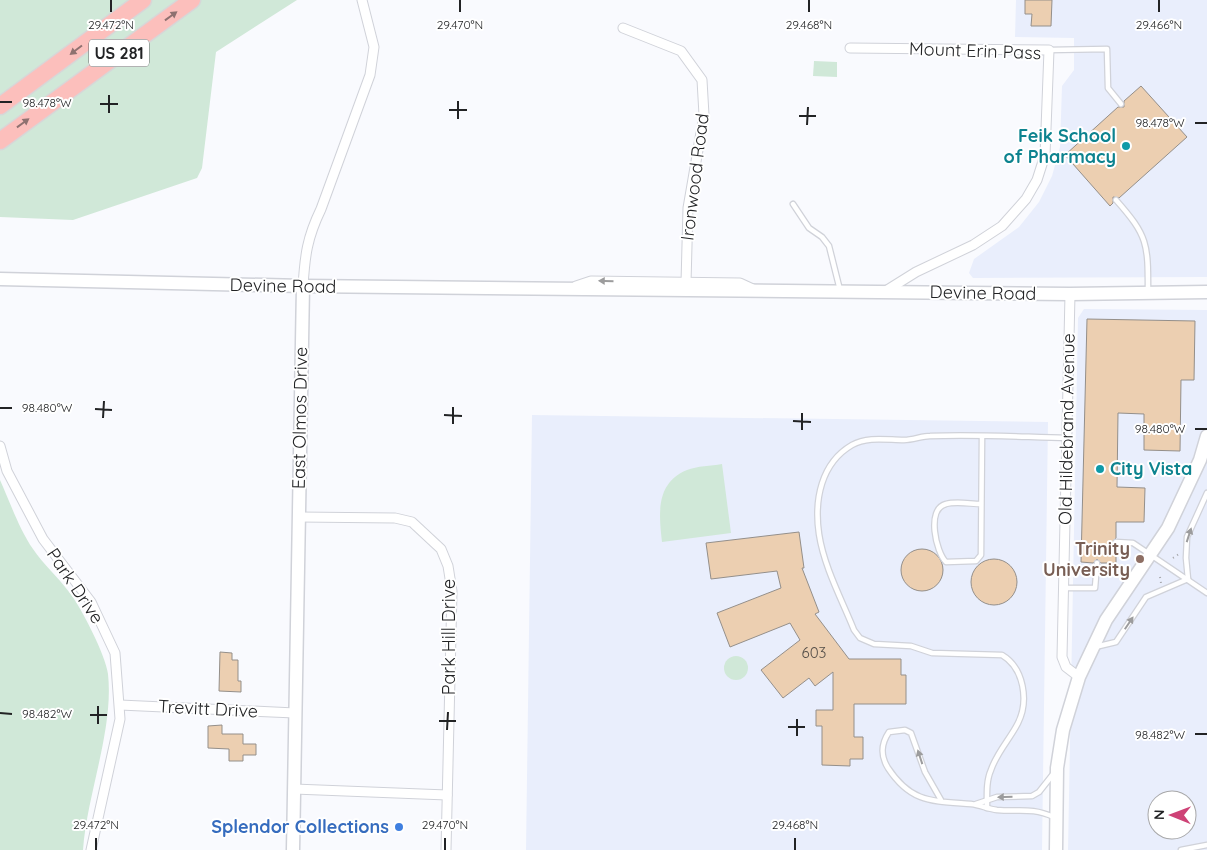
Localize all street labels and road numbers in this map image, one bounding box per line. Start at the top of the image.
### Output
street label: Mount Erin Pass [909,37,1041,64]
road number: US 281 [89,40,149,66]
street label: Ironwood Road [675,112,714,242]
street label: Devine Road [229,273,337,298]
street label: Devine Road [929,280,1037,305]
street label: Old Hildebrand Avenue [1053,333,1080,525]
street label: East Olmos Drive [287,347,312,489]
street label: Park Drive [42,543,109,628]
street label: Park Hill Drive [437,579,460,695]
street label: Trevitt Drive [157,694,259,723]

